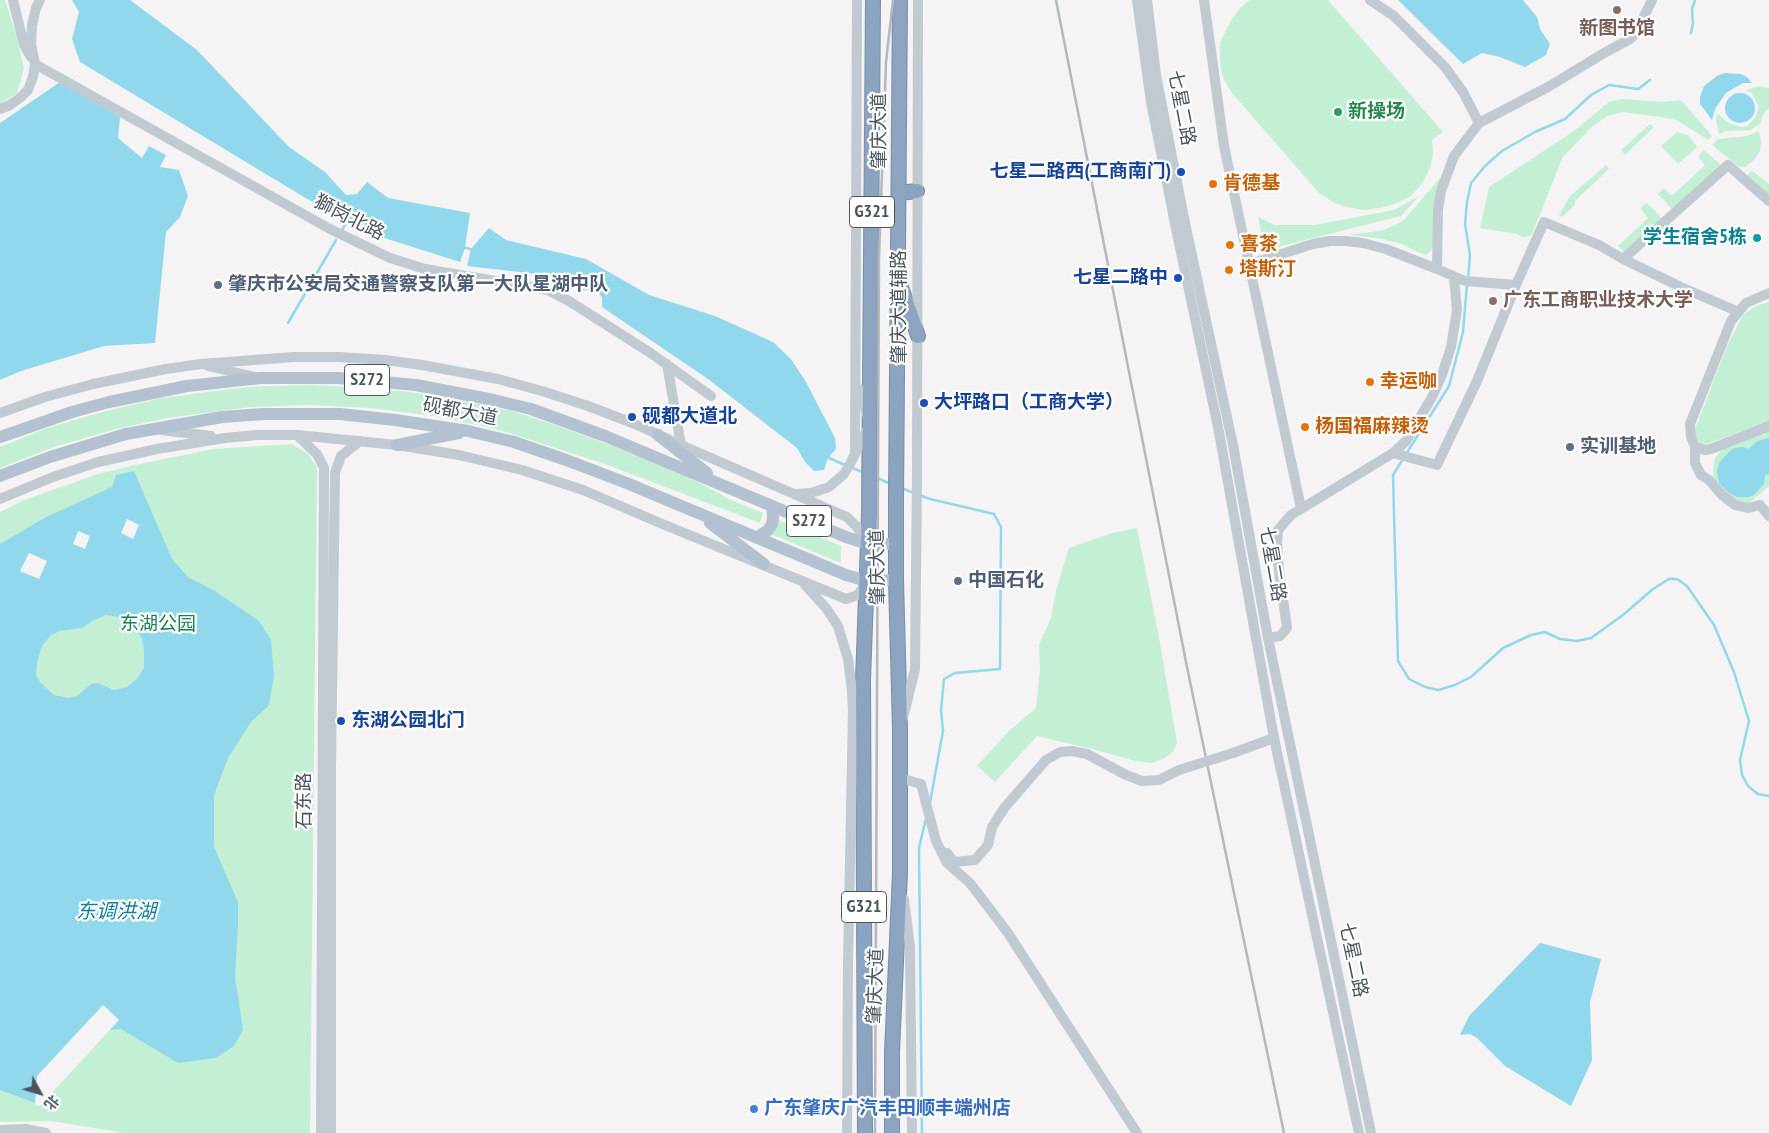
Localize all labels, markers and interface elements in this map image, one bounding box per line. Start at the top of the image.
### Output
marker: 新图书馆 [1611,4,1623,16]
place label: 新图书馆 [1579,18,1655,40]
street label: 七星二路 [1163,69,1199,147]
street label: 肇庆大道 [869,93,891,169]
place label: 新操场 [1348,101,1405,123]
marker: 新操场 [1332,106,1344,118]
place label: 七星二路西(工商南门) [989,161,1171,183]
marker: 七星二路西(工商南门) [1175,166,1187,178]
place label: 肯德基 [1223,173,1280,195]
marker: 肯德基 [1207,178,1219,190]
street label: 獅岗北路 [310,191,388,245]
road number: G321 [850,196,894,228]
place label: 学生宿舍5栋 [1643,227,1747,249]
marker: 学生宿舍5栋 [1751,232,1763,244]
place label: 喜茶 [1240,234,1278,256]
marker: 喜茶 [1224,239,1236,251]
street label: 肇庆大道辅路 [889,250,911,364]
place label: 塔斯汀 [1239,259,1296,281]
marker: 塔斯汀 [1223,264,1235,276]
place label: 七星二路中 [1073,267,1168,289]
marker: 七星二路中 [1172,272,1184,284]
place label: 肇庆市公安局交通警察支队第一大队星湖中队 [228,274,608,296]
marker: 肇庆市公安局交通警察支队第一大队星湖中队 [212,279,224,291]
place label: 广东工商职业技术大学 [1503,290,1693,312]
marker: 广东工商职业技术大学 [1487,295,1499,307]
road number: S272 [344,364,390,396]
place label: 幸运咖 [1380,371,1437,393]
marker: 幸运咖 [1364,376,1376,388]
place label: 大坪路口（工商大学） [934,392,1124,414]
street label: 砚都大道 [421,394,499,430]
marker: 大坪路口（工商大学） [918,397,930,409]
place label: 砚都大道北 [642,406,737,428]
marker: 砚都大道北 [626,411,638,423]
place label: 杨国福麻辣烫 [1315,416,1429,438]
marker: 杨国福麻辣烫 [1299,421,1311,433]
place label: 实训基地 [1580,436,1656,458]
marker: 实训基地 [1564,441,1576,453]
road number: S272 [786,506,832,536]
street label: 七星二路 [1254,525,1290,603]
street label: 肇庆大道 [866,529,890,605]
place label: 中国石化 [968,570,1044,592]
marker: 中国石化 [952,575,964,587]
park label: 东湖公园 [120,614,196,636]
place label: 东湖公园北门 [351,710,465,732]
marker: 东湖公园北门 [335,715,347,727]
street label: 石东路 [294,773,316,829]
road number: G321 [842,892,886,922]
water label: 东调洪湖 [76,900,156,924]
street label: 七星二路 [1334,920,1372,1000]
street label: 肇庆大道 [863,948,889,1024]
north arrow [15,1068,65,1118]
text: 北 [40,1091,63,1114]
place label: 广东肇庆广汽丰田顺丰端州店 [764,1098,1011,1120]
marker: 广东肇庆广汽丰田顺丰端州店 [748,1103,760,1115]

